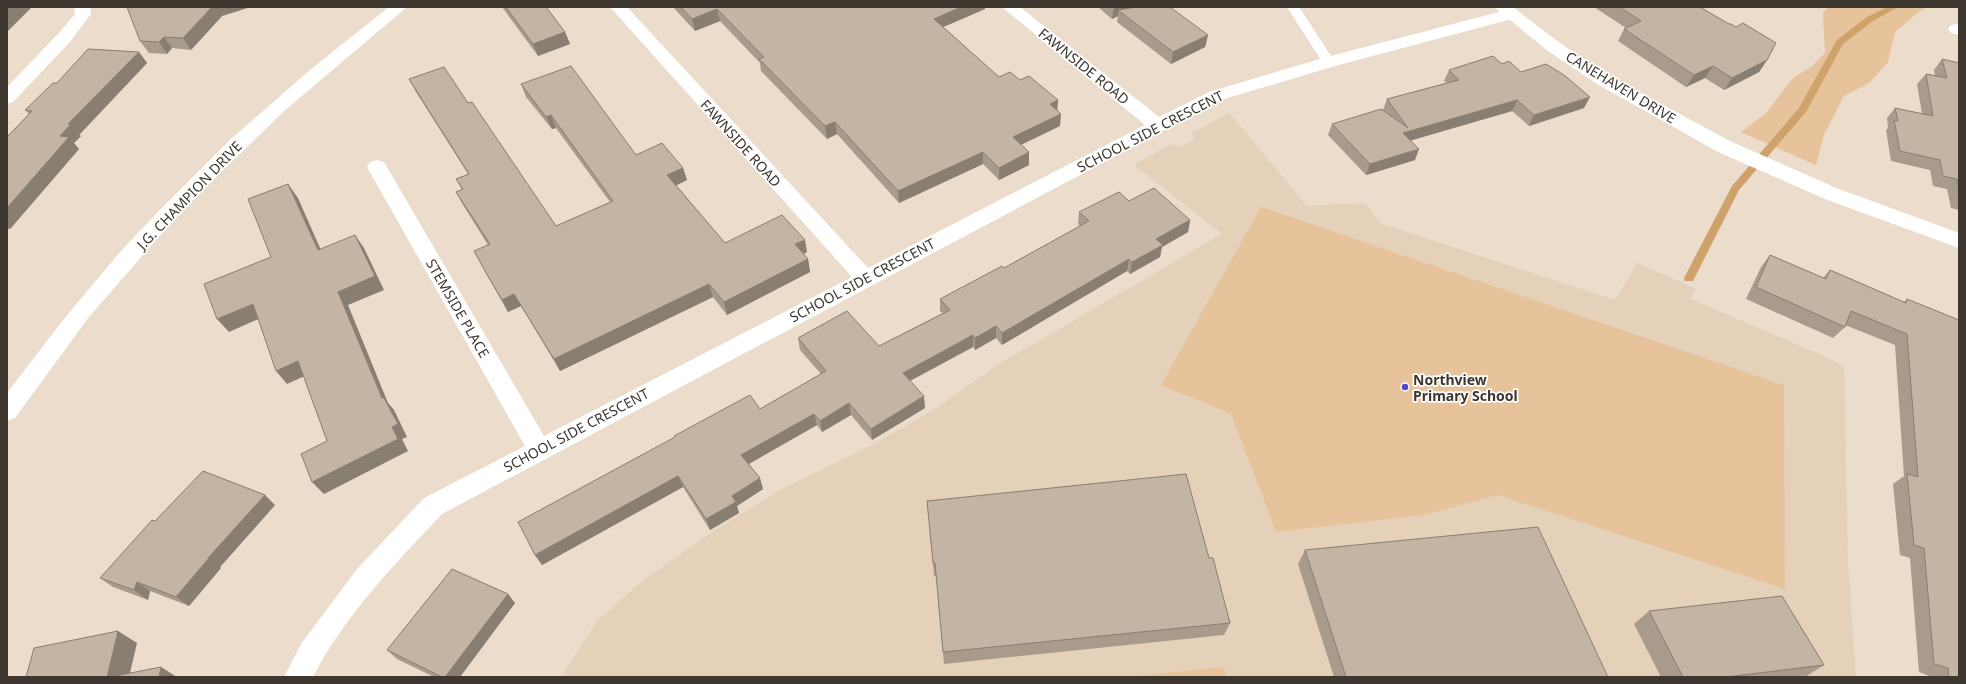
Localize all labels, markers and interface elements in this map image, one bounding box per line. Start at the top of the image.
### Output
street label: FAWNSIDE ROAD [1035,23,1133,109]
street label: CANEHAVEN DRIVE [1562,47,1680,127]
street label: SCHOOL SIDE CRESCENT [1074,86,1227,176]
street label: FAWNSIDE ROAD [697,95,785,191]
street label: J.G. CHAMPION DRIVE [131,137,246,255]
street label: SCHOOL SIDE CRESCENT [786,234,938,326]
street label: STEMSIDE PLACE [422,255,494,361]
place label: Northview Primary School [1413,370,1518,405]
marker: Northview Primary School [1400,382,1410,392]
street label: SCHOOL SIDE CRESCENT [500,384,652,476]

